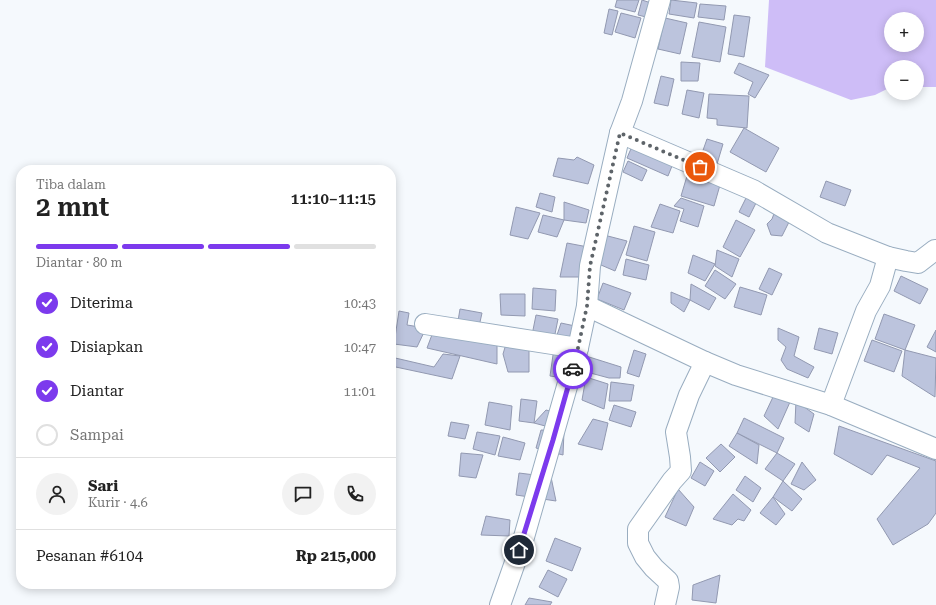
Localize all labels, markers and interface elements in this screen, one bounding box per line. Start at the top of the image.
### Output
map controls [884,12,924,100]
button: + [884,12,924,52]
button: − [884,60,924,100]
pin [683,150,717,184]
icon: bag [689,156,711,178]
text: Tiba dalam [36,177,106,192]
text: 11:10–11:15 [291,190,376,208]
text: 2 mnt [36,192,109,222]
text: Diantar · 80 m [36,255,122,270]
icon: check [36,292,58,314]
text: Diterima [70,294,133,312]
text: 10:43 [344,296,376,311]
icon: check [36,336,58,358]
text: Disiapkan [70,338,143,356]
text: 10:47 [344,340,376,355]
courier [553,349,593,389]
icon: car [562,358,584,380]
icon: check [36,380,58,402]
text: Diantar [70,382,124,400]
text: 11:01 [344,384,376,399]
text: Sampai [70,426,124,444]
button: person [36,473,78,515]
button: chat [282,473,324,515]
button: phone [334,473,376,515]
text: Sari [88,477,118,495]
text: Kurir · 4.6 [88,495,148,510]
pin [502,533,536,567]
icon: home [508,539,530,561]
text: Pesanan #6104 [36,547,143,565]
text: Rp 215,000 [296,547,376,565]

